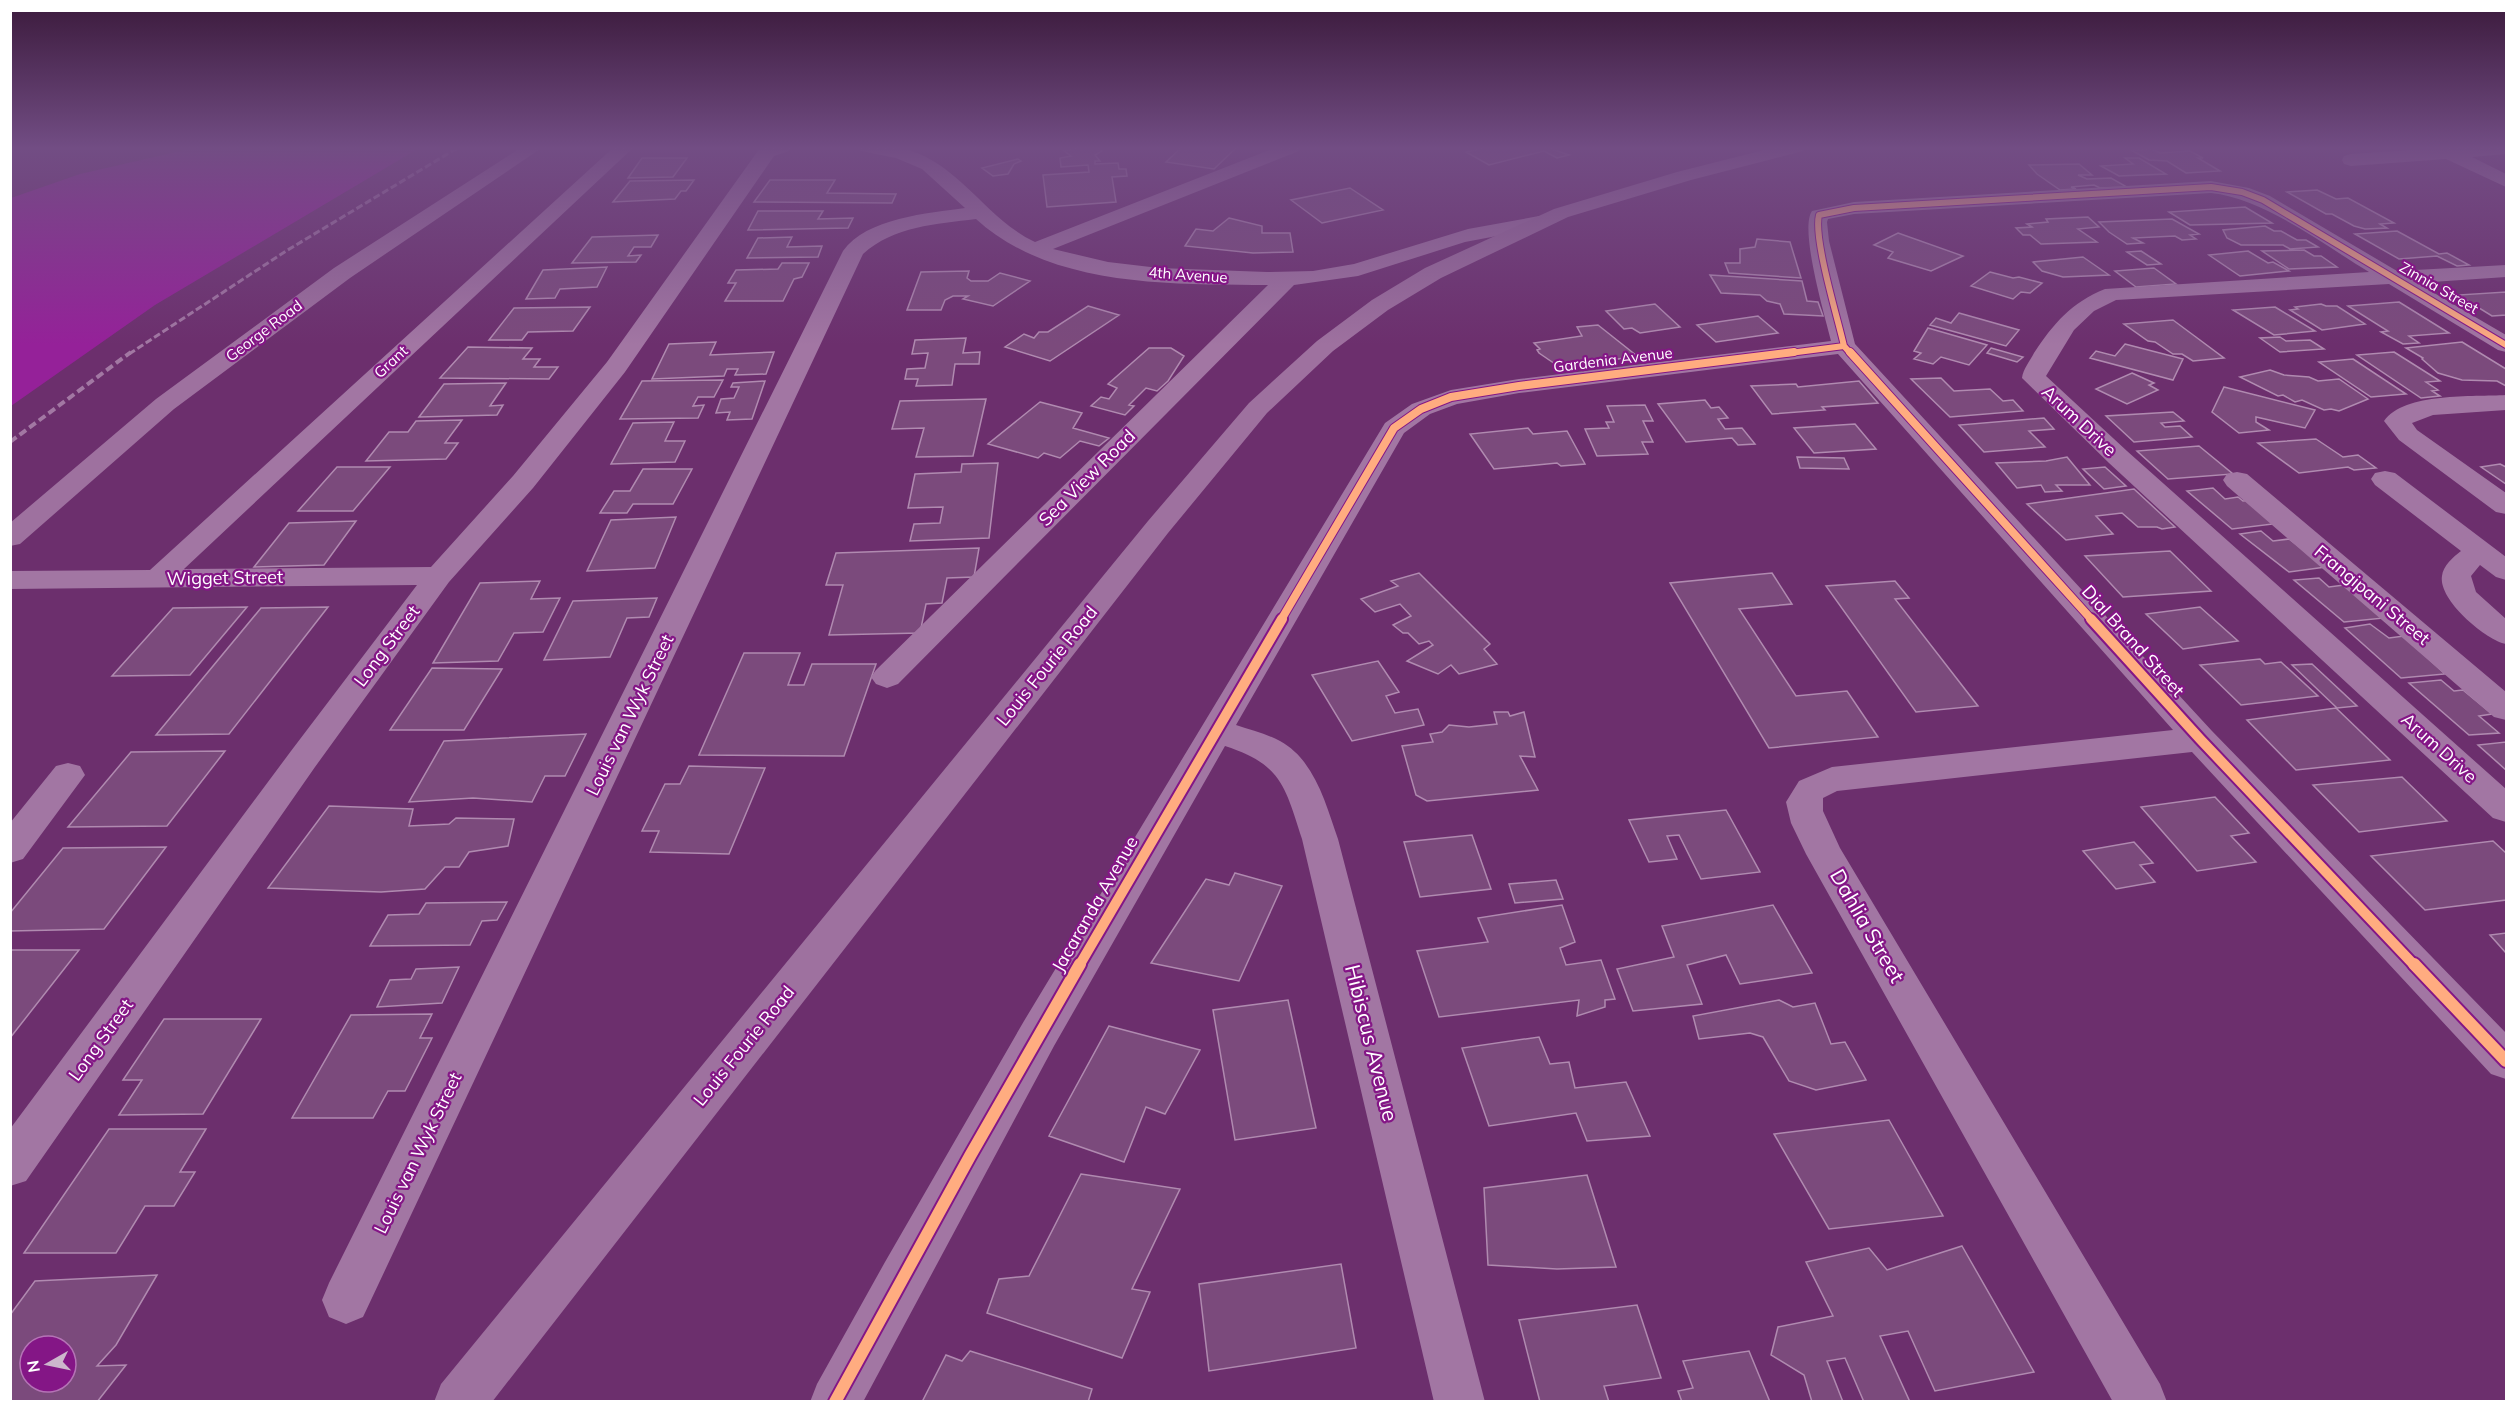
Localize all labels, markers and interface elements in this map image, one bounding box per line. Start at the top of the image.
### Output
street label: Zinnia Street [2396,257,2482,318]
street label: 4th Avenue [1148,262,1228,287]
street label: George Road [222,296,306,366]
street label: Grant [370,341,412,382]
street label: Gardenia Avenue [1552,343,1674,376]
street label: Arum Drive [2037,380,2122,461]
street label: Sea View Road [1033,424,1140,531]
street label: Frangipani Street [2310,540,2435,650]
street label: Wigget Street [167,565,283,590]
street label: Dial Brand Street [2077,580,2190,701]
street label: Long Street [349,600,425,691]
street label: Louis Fourie Road [991,601,1102,730]
street label: Louis van Wyk Street [581,630,679,799]
street label: Arum Drive [2397,708,2482,788]
street label: Jacaranda Avenue [1046,832,1143,976]
street label: Dahlia Street [1825,864,1911,987]
street label: Hibiscus Avenue [1340,962,1404,1124]
street label: Louis Fourie Road [688,981,799,1110]
street label: Long Street [63,994,138,1085]
street label: Louis van Wyk Street [369,1068,467,1237]
north arrow [18,1334,78,1394]
text: N [22,1359,44,1374]

